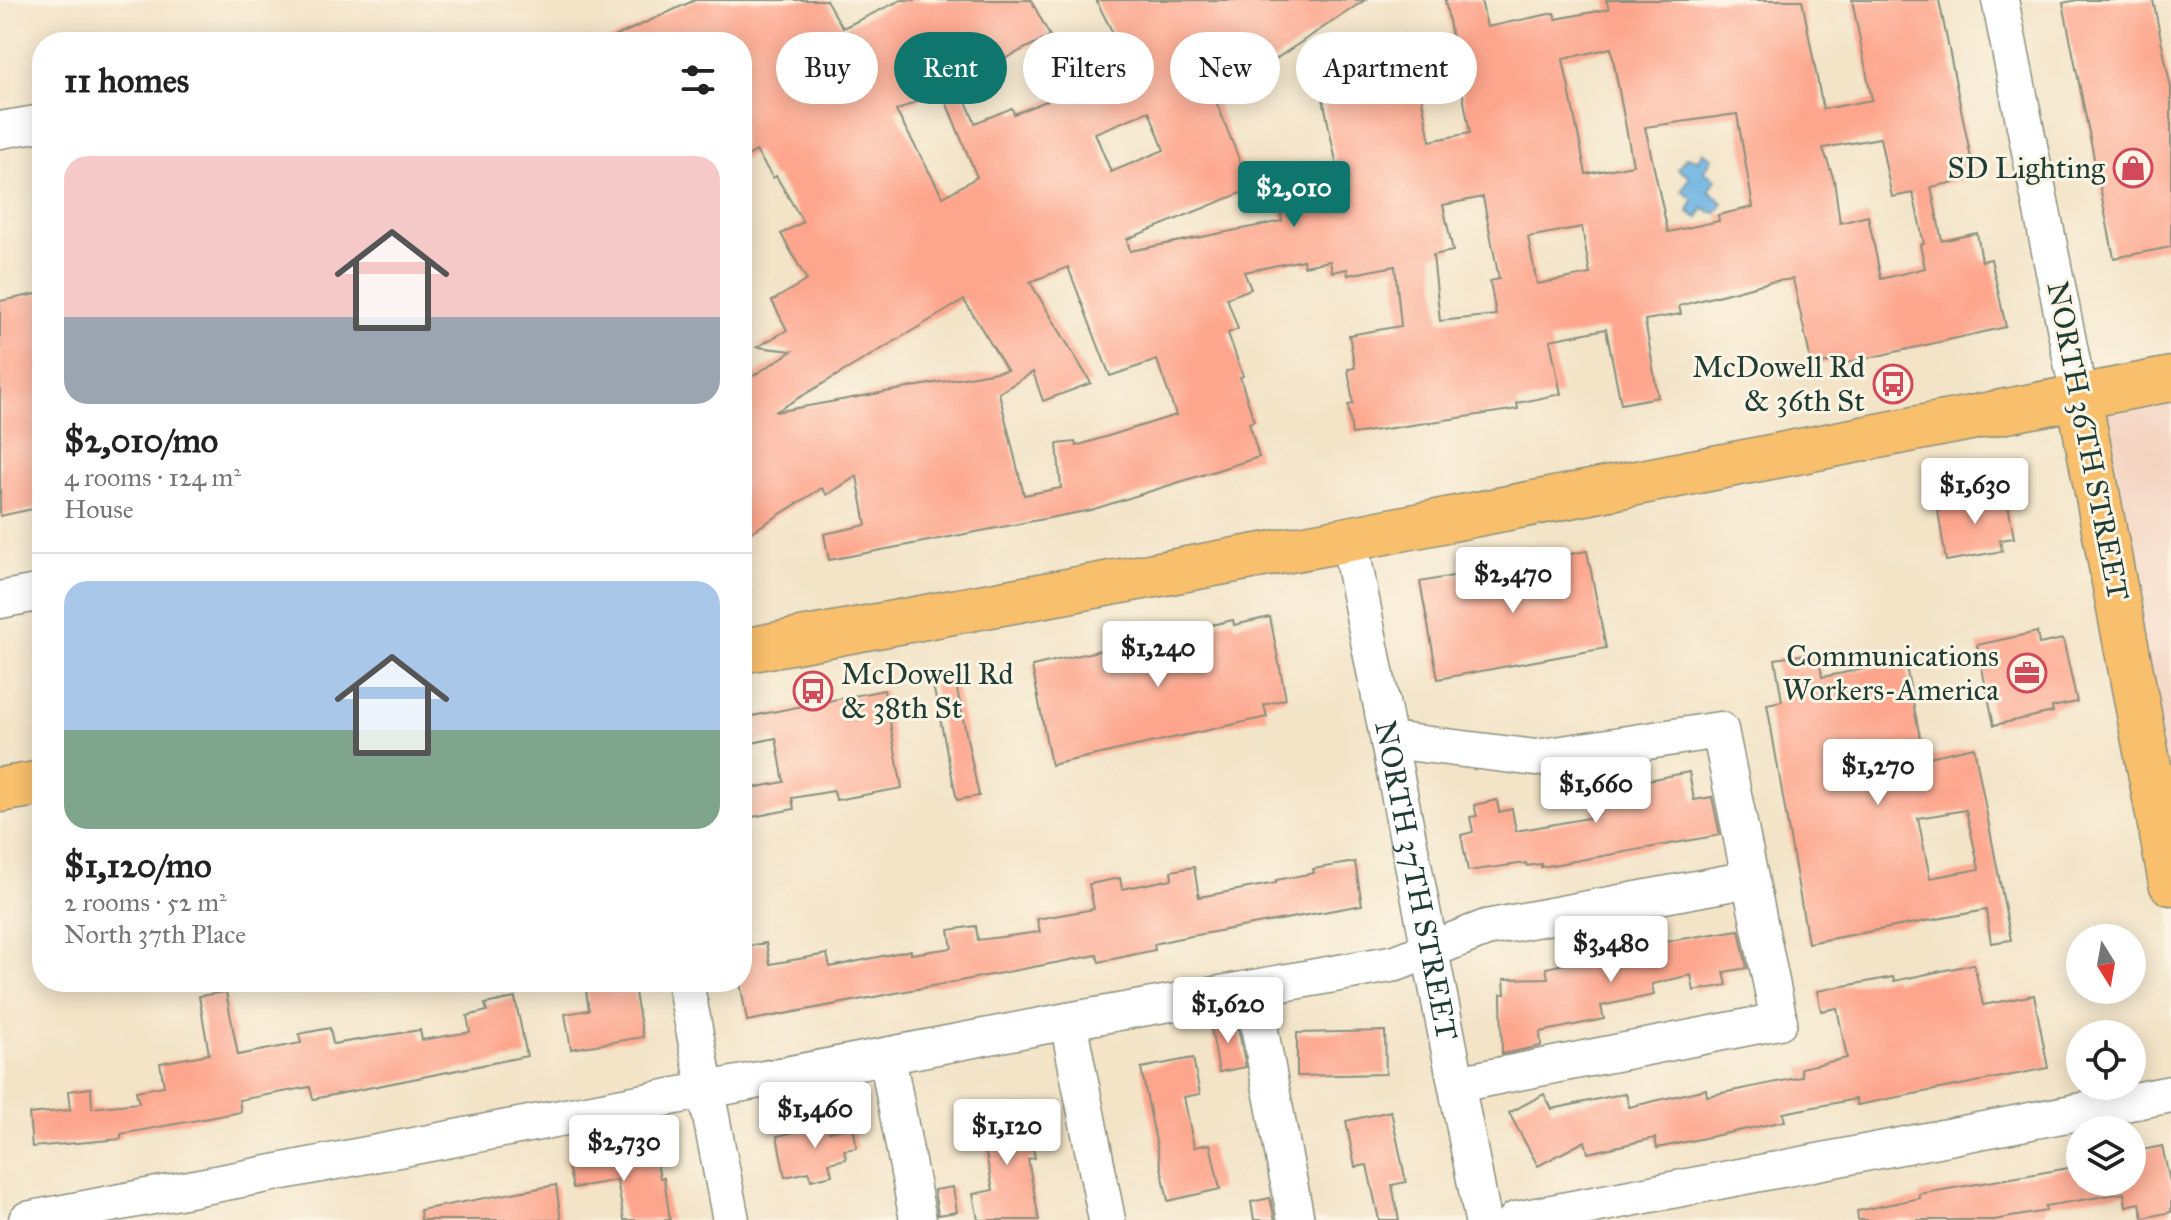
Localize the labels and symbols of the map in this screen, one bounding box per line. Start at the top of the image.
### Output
shop icon: SD Lighting [2112,147,2154,189]
place label: SD Lighting [1948,150,2106,186]
pin: $2,010 [1229,161,1359,229]
street label: NORTH 36TH STREET [2039,278,2137,604]
place label: McDowell Rd & 36th St [1692,349,1865,419]
bus stop icon: McDowell Rd & 36th St [1872,363,1914,405]
pin: $1,630 [1910,458,2040,526]
pin: $2,470 [1448,547,1578,615]
pin: $1,240 [1093,621,1223,689]
place label: Communications Workers-America [1782,638,1999,708]
office icon: Communications Workers-America [2006,652,2048,694]
place label: McDowell Rd & 38th St [841,656,1014,726]
bus stop icon: McDowell Rd & 38th St [792,670,834,712]
street label: NORTH 37TH STREET [1367,718,1465,1043]
pin: $1,270 [1813,739,1943,807]
pin: $1,660 [1531,757,1661,825]
pin: $3,480 [1546,916,1676,984]
north arrow [2066,924,2146,1004]
pin: $1,620 [1163,977,1293,1045]
pin: $1,460 [750,1082,880,1150]
pin: $1,120 [942,1099,1072,1167]
pin: $2,730 [559,1115,689,1183]

